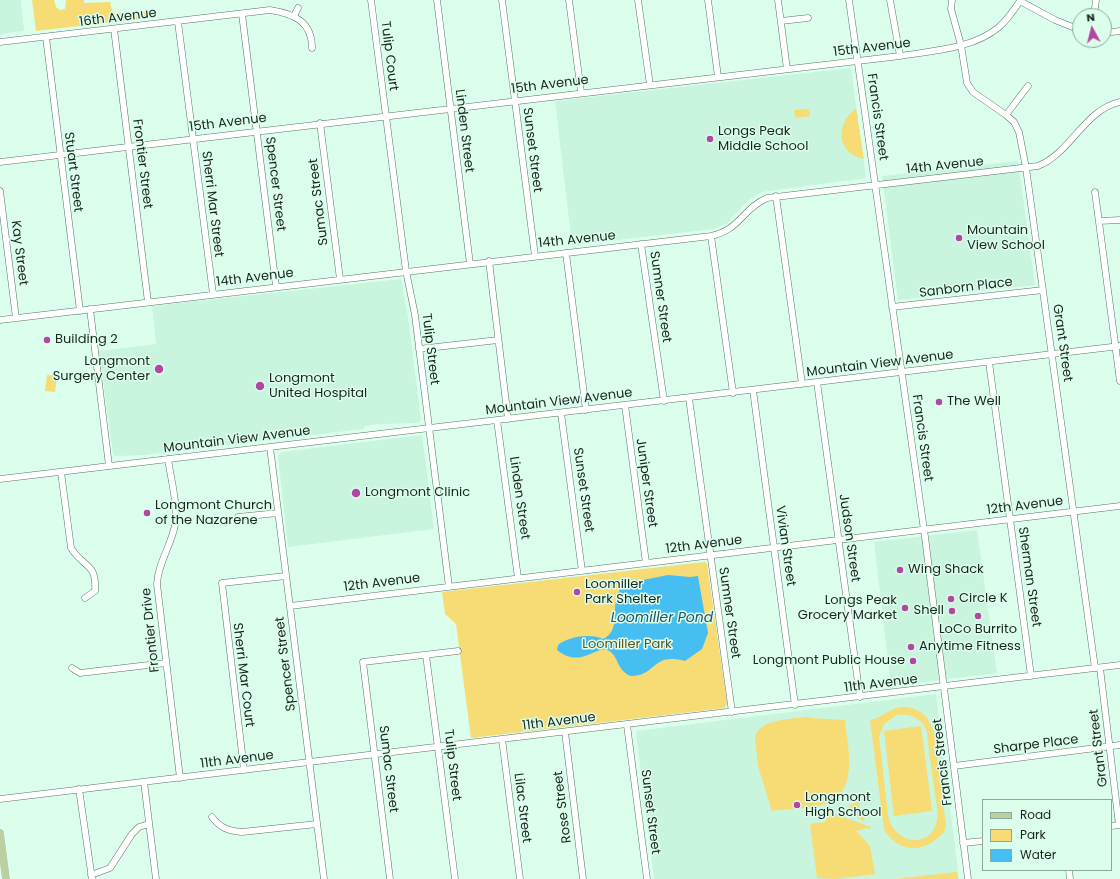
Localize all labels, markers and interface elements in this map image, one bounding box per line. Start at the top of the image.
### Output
street label: 16th Avenue [78,6,158,30]
north arrow [1072,8,1112,48]
text: N [1086,9,1096,26]
street label: Tulip Court [377,20,401,92]
street label: 15th Avenue [833,36,911,60]
street label: Francis Street [863,72,891,162]
street label: 15th Avenue [511,73,589,97]
street label: Linden Street [451,88,477,174]
street label: Sunset Street [519,107,545,193]
street label: 15th Avenue [189,111,267,135]
street label: Frontier Street [129,118,155,210]
place label: Longs Peak Middle School [718,124,808,155]
street label: Stuart Street [60,131,86,213]
marker: Longs Peak Middle School [705,134,715,144]
street label: Spencer Street [261,136,289,232]
street label: Sherri Mar Street [198,150,226,258]
street label: 14th Avenue [906,154,984,178]
street label: Sumac Street [306,158,332,246]
street label: Kay Street [7,220,31,286]
place label: Mountain View School [967,223,1045,254]
street label: 14th Avenue [538,228,616,252]
marker: Mountain View School [954,233,964,243]
street label: Sumner Street [646,250,674,344]
street label: 14th Avenue [216,266,294,290]
street label: Sanborn Place [918,275,1014,301]
street label: Grant Street [1049,303,1075,383]
street label: Tulip Street [418,312,442,386]
place label: Building 2 [55,332,118,348]
marker: Building 2 [42,335,52,345]
street label: Mountain View Avenue [806,347,954,381]
place label: Longmont Surgery Center [53,354,150,385]
marker: Longmont Surgery Center [153,363,165,375]
place label: Longmont United Hospital [269,371,367,402]
marker: Longmont United Hospital [254,380,266,392]
street label: Mountain View Avenue [485,385,633,419]
street label: Francis Street [908,393,936,483]
place label: The Well [947,394,1001,410]
marker: The Well [934,397,944,407]
street label: Mountain View Avenue [163,423,311,457]
street label: Juniper Street [632,437,660,529]
street label: Sunset Street [569,447,597,533]
street label: Linden Street [505,455,533,541]
place label: Longmont Clinic [365,485,470,501]
marker: Longmont Clinic [350,487,362,499]
street label: Judson Street [835,493,863,583]
street label: 12th Avenue [986,494,1064,518]
place label: Longmont Church of the Nazarene [155,498,272,529]
street label: Vivian Street [772,505,798,587]
marker: Longmont Church of the Nazarene [142,508,152,518]
street label: Sherman Street [1014,526,1044,628]
street label: 12th Avenue [665,533,743,557]
place label: Wing Shack [908,562,984,578]
marker: Wing Shack [895,565,905,575]
street label: Sumner Street [715,566,743,660]
street label: 12th Avenue [343,571,421,595]
place label: Loomiller Park Shelter [585,577,661,608]
street label: Frontier Drive [139,587,163,673]
marker: Loomiller Park Shelter [572,587,582,597]
place label: Circle K [959,591,1007,607]
place label: Longs Peak Grocery Market [798,593,897,624]
marker: Circle K [946,594,956,604]
marker: Longs Peak Grocery Market [900,603,910,613]
place label: Shell [914,603,944,619]
marker: Shell [947,606,957,616]
water label: Loomiller Pond [611,610,713,626]
marker: LoCo Burrito [973,611,983,621]
street label: Spencer Street [272,616,300,712]
street label: Sherri Mar Court [229,622,257,728]
place label: LoCo Burrito [939,622,1017,638]
park label: Loomiller Park [582,637,672,653]
place label: Anytime Fitness [919,639,1021,655]
marker: Anytime Fitness [906,642,916,652]
place label: Longmont Public House [753,653,905,669]
marker: Longmont Public House [908,656,918,666]
street label: 11th Avenue [843,672,919,696]
street label: Grant Street [1086,708,1112,788]
street label: 11th Avenue [521,710,597,734]
street label: Francis Street [930,717,956,807]
street label: Sumac Street [375,725,401,813]
street label: Tulip Street [440,728,464,802]
street label: Sharpe Place [993,732,1079,758]
street label: 11th Avenue [199,748,275,772]
street label: Sunset Street [637,769,663,855]
street label: Rose Street [551,770,575,844]
street label: Lilac Street [510,772,534,844]
place label: Longmont High School [805,790,881,821]
legend [982,799,1112,871]
marker: Longmont High School [792,800,802,810]
text: Road [1020,806,1051,823]
text: Park [1020,826,1046,843]
text: Water [1020,846,1056,863]

